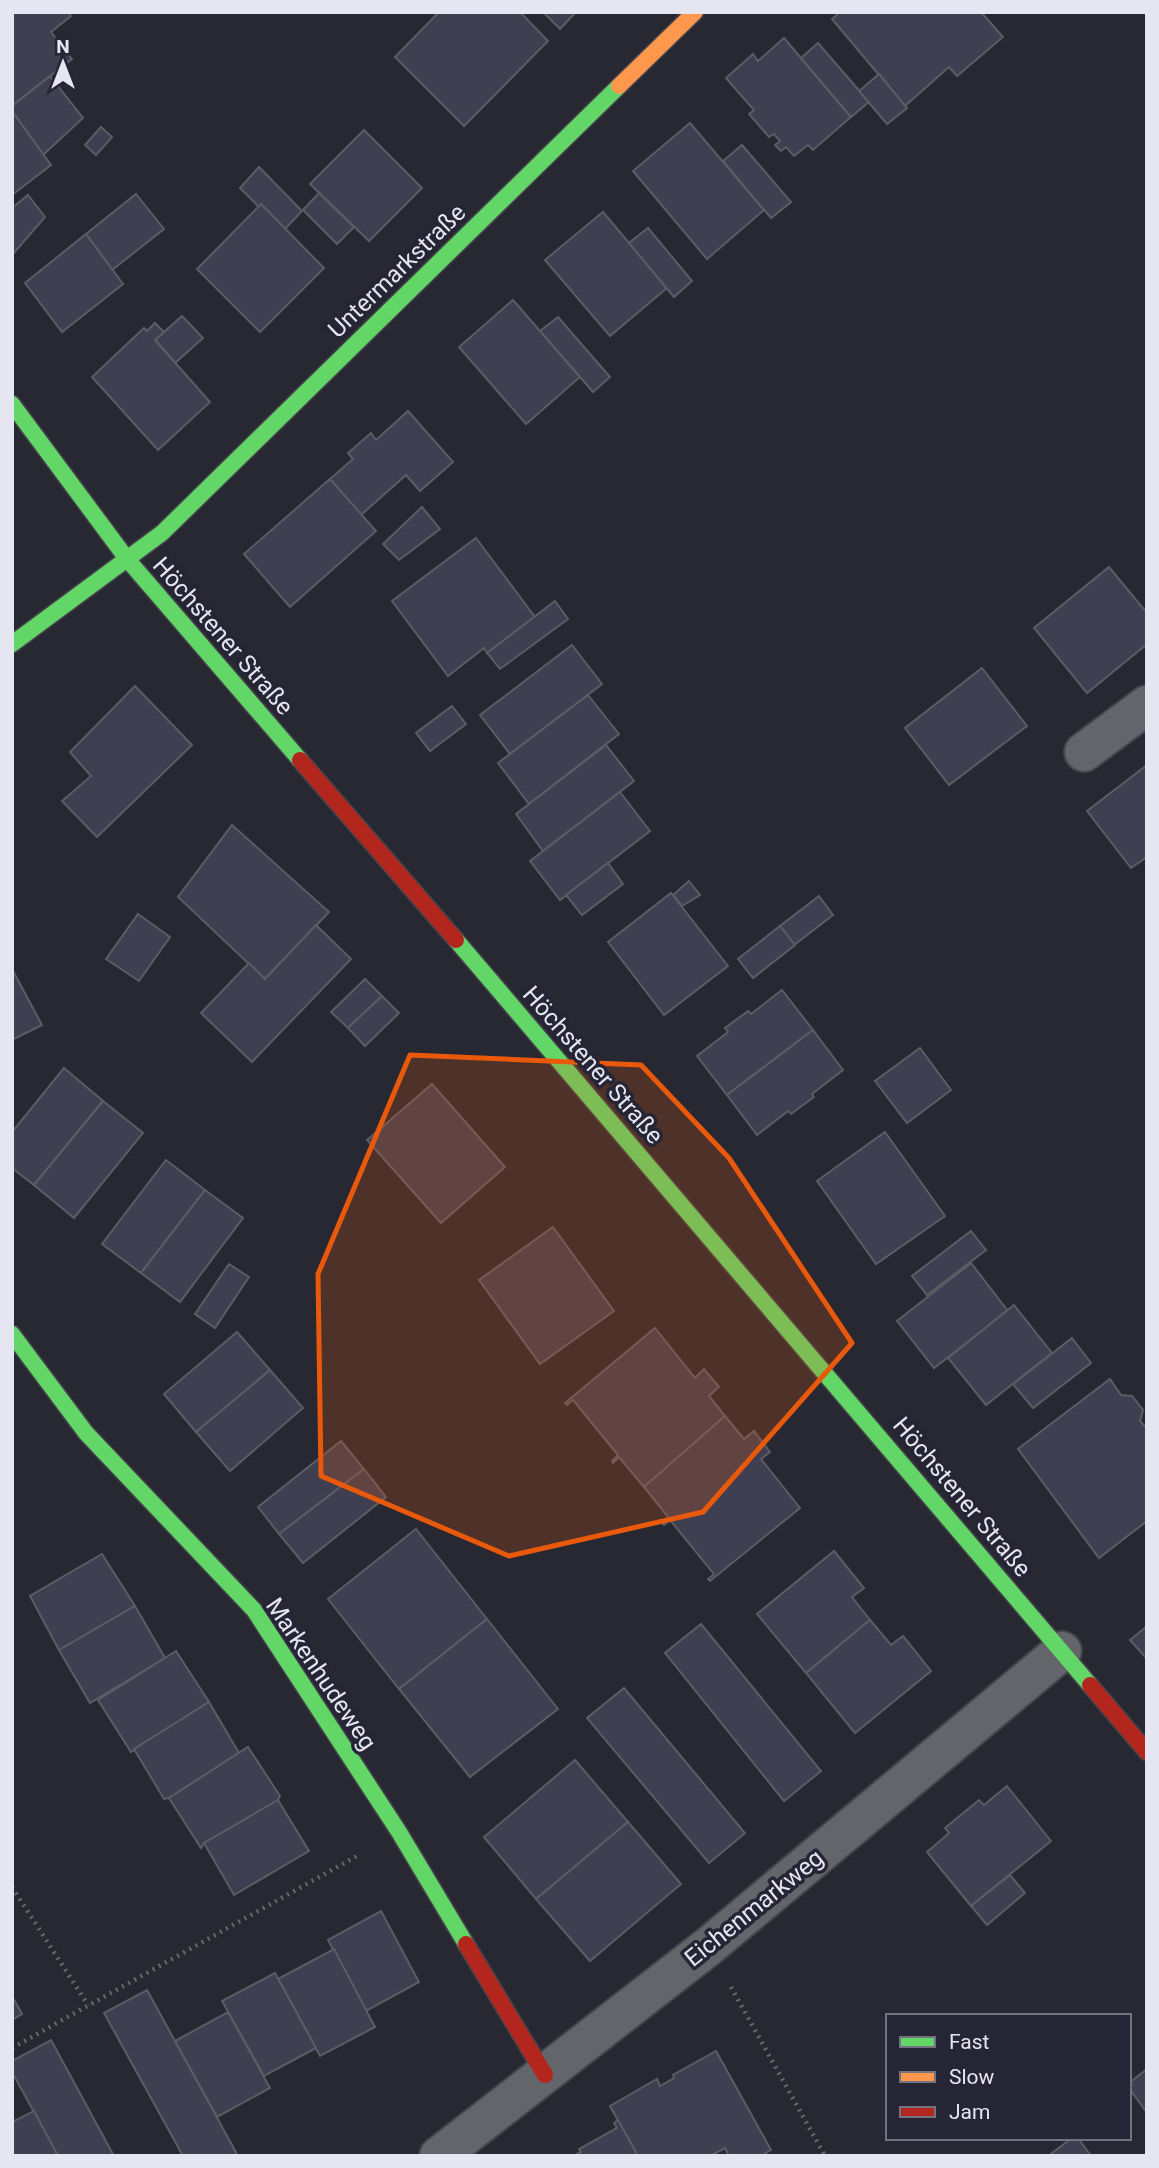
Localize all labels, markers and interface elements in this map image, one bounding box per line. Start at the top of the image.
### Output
north arrow [28,28,98,98]
text: N [56,35,70,58]
street label: Untermarkstraße [323,198,471,344]
street label: Höchstener Straße [147,552,299,720]
street label: Höchstener Straße [517,981,669,1149]
street label: Höchstener Straße [887,1412,1037,1582]
street label: Markenhudeweg [260,1593,382,1755]
street label: Eichenmarkweg [679,1844,829,1972]
legend [886,2014,1131,2140]
text: Fast [949,2030,990,2054]
text: Slow [949,2065,995,2089]
text: Jam [949,2100,990,2124]

